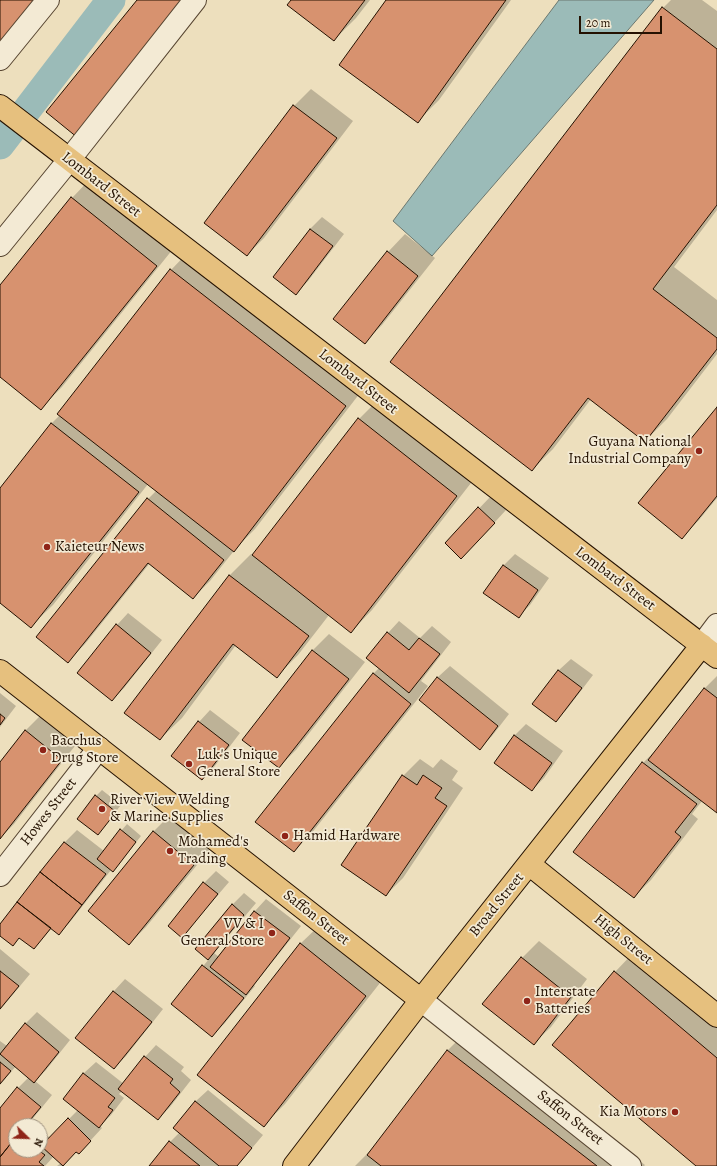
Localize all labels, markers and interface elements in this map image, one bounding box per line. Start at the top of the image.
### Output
scale bar [581,8,664,34]
text: 20 m [586,15,610,31]
street label: Lombard Street [58,148,144,222]
street label: Lombard Street [315,345,401,419]
place label: Guyana National Industrial Company [568,433,691,468]
marker: Guyana National Industrial Company [694,446,704,456]
place label: Kaieteur News [55,538,145,556]
marker: Kaieteur News [42,542,52,552]
street label: Lombard Street [571,543,659,615]
place label: Bacchus Drug Store [51,732,119,767]
marker: Bacchus Drug Store [38,745,48,755]
place label: Luk's Unique General Store [197,746,280,781]
marker: Luk's Unique General Store [184,759,194,769]
street label: Howes Street [17,774,81,850]
place label: River View Welding & Marine Supplies [110,791,229,826]
marker: River View Welding & Marine Supplies [97,804,107,814]
place label: Hamid Hardware [293,827,400,845]
marker: Hamid Hardware [280,831,290,841]
place label: Mohamed's Trading [178,833,249,868]
marker: Mohamed's Trading [165,846,175,856]
street label: Broad Street [466,870,528,940]
street label: Saffon Street [279,886,353,950]
street label: High Street [590,911,656,969]
place label: VV & I General Store [181,915,264,950]
marker: VV & I General Store [267,928,277,938]
place label: Interstate Batteries [535,983,596,1018]
marker: Interstate Batteries [522,996,532,1006]
street label: Saffon Street [533,1086,607,1150]
place label: Kia Motors [599,1103,667,1121]
marker: Kia Motors [670,1107,680,1117]
north arrow [8,1118,48,1158]
text: N [30,1136,47,1149]

